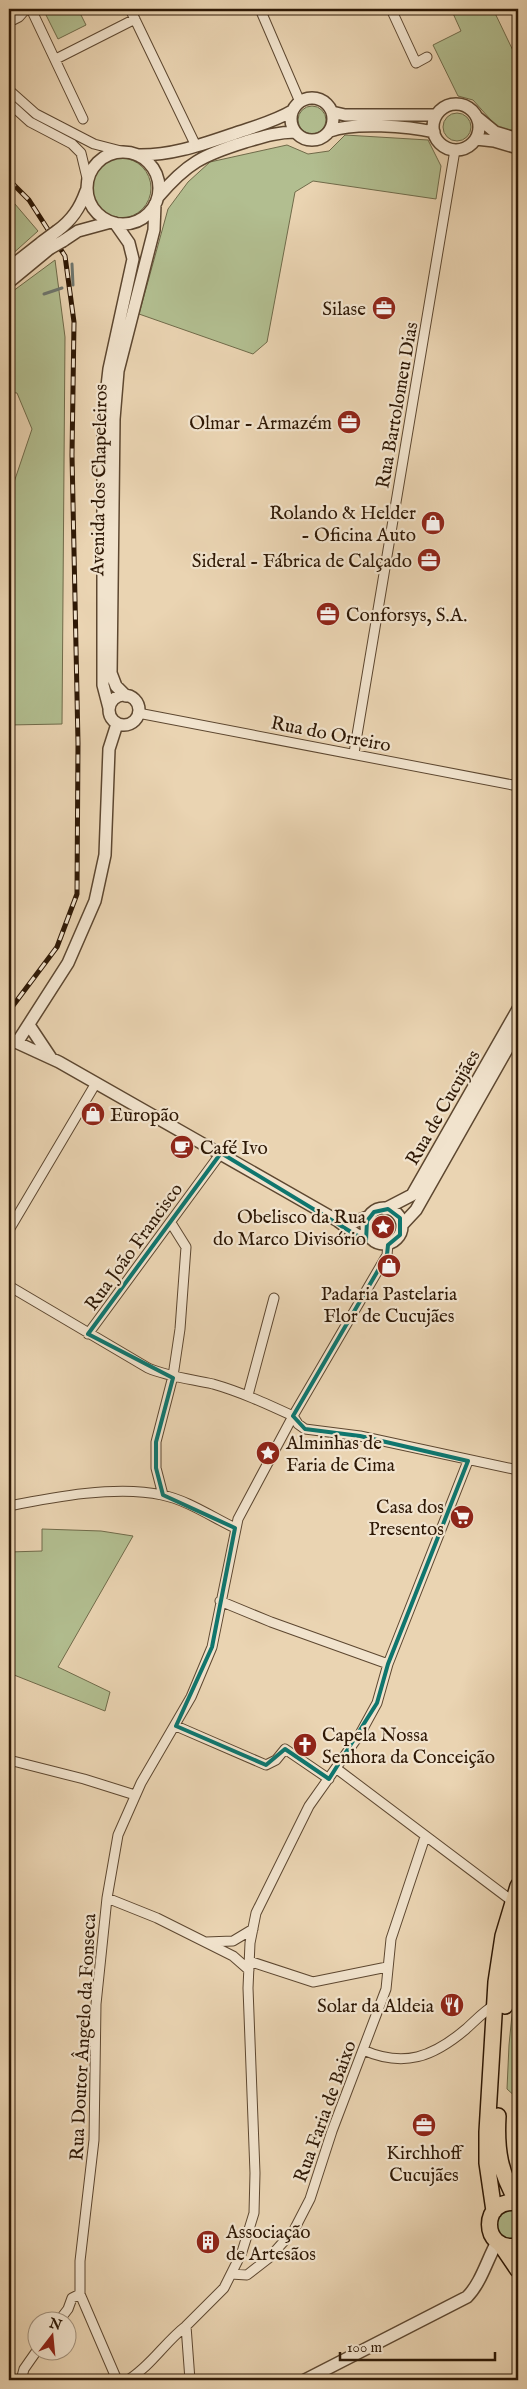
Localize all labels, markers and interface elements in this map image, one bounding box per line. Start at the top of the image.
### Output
office icon: Silase [371,295,397,321]
place label: Silase [322,298,366,322]
street label: Rua Bartolomeu Dias [371,320,424,491]
street label: Avenida dos Chapeleiros [86,384,114,577]
office icon: Olmar - Armazém [336,409,362,435]
place label: Olmar - Armazém [189,412,332,436]
place label: Rolando & Helder - Oficina Auto [269,502,416,548]
shop icon: Rolando & Helder - Oficina Auto [420,510,446,536]
office icon: Sideral - Fábrica de Calçado [416,547,442,573]
place label: Sideral - Fábrica de Calçado [192,550,412,574]
office icon: Conforsys, S.A. [315,601,341,627]
place label: Conforsys, S.A. [346,604,467,628]
street label: Rua do Orreiro [269,712,393,758]
street label: Rua de Cucujães [401,1046,486,1170]
shop icon: Europão [80,1101,106,1127]
place label: Europão [110,1104,179,1128]
cafe icon: Café Ivo [169,1134,195,1160]
place label: Café Ivo [200,1137,268,1161]
street label: Rua João Francisco [80,1179,189,1316]
place label: Obelisco da Rua do Marco Divisório [213,1206,367,1252]
place icon: Obelisco da Rua do Marco Divisório [370,1214,396,1240]
shop icon: Padaria Pastelaria Flor de Cucujães [376,1253,402,1279]
place label: Padaria Pastelaria Flor de Cucujães [321,1283,458,1329]
place label: Alminhas de Faria de Cima [285,1432,396,1478]
place icon: Alminhas de Faria de Cima [255,1440,281,1466]
place label: Casa dos Presentos [368,1496,444,1542]
supermarket icon: Casa dos Presentos [449,1504,475,1530]
place label: Capela Nossa Senhora da Conceição [322,1724,495,1770]
church icon: Capela Nossa Senhora da Conceição [292,1732,318,1758]
street label: Rua Doutor Ângelo da Fonseca [65,1912,102,2161]
restaurant icon: Solar da Aldeia [439,1992,465,2018]
place label: Solar da Aldeia [317,1995,435,2019]
street label: Rua Faria de Baixo [289,2038,363,2186]
office icon: Kirchhoff Cucujães [411,2112,437,2138]
place label: Kirchhoff Cucujães [386,2142,465,2188]
place label: Associação de Artesãos [225,2221,316,2267]
building icon: Associação de Artesãos [195,2229,221,2255]
north arrow [28,2312,78,2362]
text: N [46,2314,64,2335]
scale bar [340,2329,494,2361]
text: 100 m [347,2338,383,2357]

